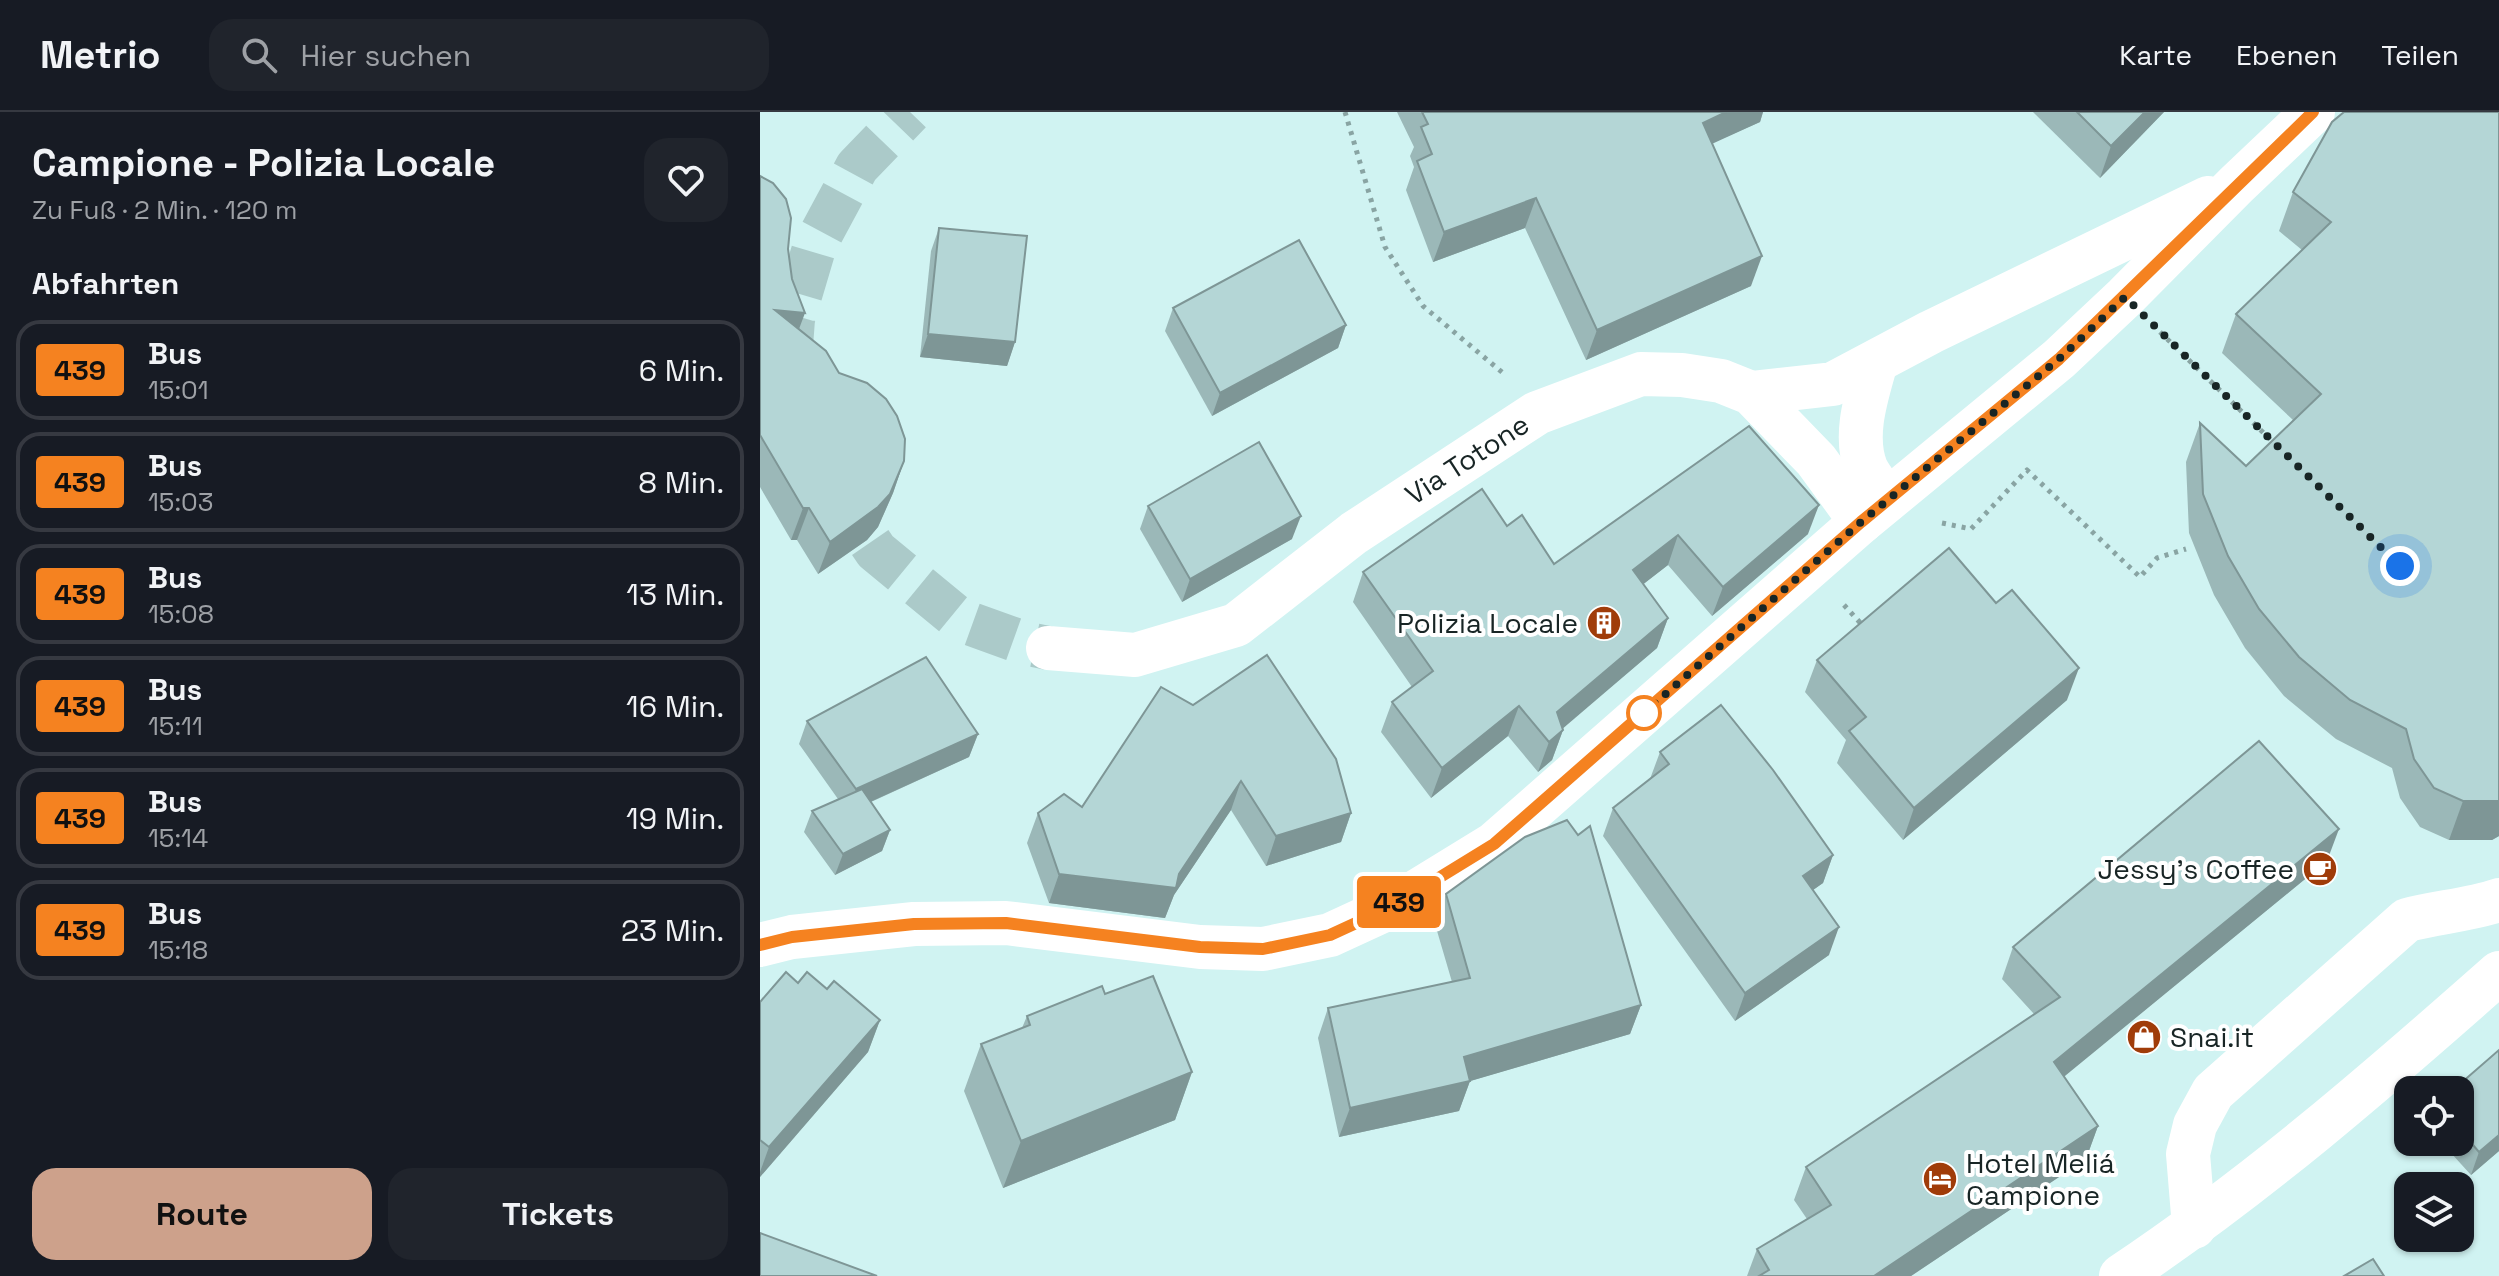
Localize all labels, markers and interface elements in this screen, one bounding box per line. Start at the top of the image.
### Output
search box [209,19,769,91]
text: Metrio [40,31,161,79]
icon: search [237,33,281,77]
text: Hier suchen [301,36,471,75]
text: Karte [2119,37,2192,73]
text: Ebenen [2236,37,2337,73]
text: Teilen [2381,37,2459,73]
button: heart [644,138,728,222]
text: Campione - Polizia Locale [32,139,495,187]
text: Zu Fuß · 2 Min. · 120 m [32,193,297,227]
text: Abfahrten [32,264,179,303]
text: Bus [148,334,202,373]
text: 6 Min. [639,351,724,390]
text: 439 [54,352,106,388]
text: 15:01 [148,373,209,407]
street label: Via Totone [1398,406,1536,512]
text: Bus [148,446,202,485]
text: 8 Min. [638,463,724,502]
text: 439 [54,464,106,500]
text: 15:03 [148,485,213,519]
your location [2380,546,2420,586]
text: Bus [148,558,202,597]
text: 13 Min. [626,575,724,614]
text: 439 [54,576,106,612]
text: 15:08 [148,597,214,631]
building icon: Polizia Locale [1585,604,1623,642]
place label: Polizia Locale [1397,605,1578,641]
text: Bus [148,670,202,709]
text: 16 Min. [626,687,724,726]
text: 439 [54,688,106,724]
unlabelled marker [1627,696,1661,730]
text: 15:11 [148,709,203,743]
text: Bus [148,782,202,821]
text: 19 Min. [626,799,724,838]
text: 439 [54,800,106,836]
text: 15:14 [148,821,208,855]
cafe icon: Jessy's Coffee [2301,850,2339,888]
place label: Jessy's Coffee [2097,851,2294,887]
line badge: 439 [1353,876,1445,928]
text: 439 [1373,884,1425,920]
text: Bus [148,894,202,933]
text: 23 Min. [621,911,724,950]
text: 439 [54,912,106,948]
text: 15:18 [148,933,208,967]
shop icon: Snai.it [2125,1018,2163,1056]
place label: Snai.it [2170,1019,2254,1055]
map controls [2394,1076,2474,1252]
button: locate [2394,1076,2474,1156]
place label: Hotel Meliá Campione [1966,1145,2115,1213]
hotel icon: Hotel Meliá Campione [1921,1160,1959,1198]
button: Route [32,1168,372,1260]
button: Tickets [388,1168,728,1260]
button: layers [2394,1172,2474,1252]

